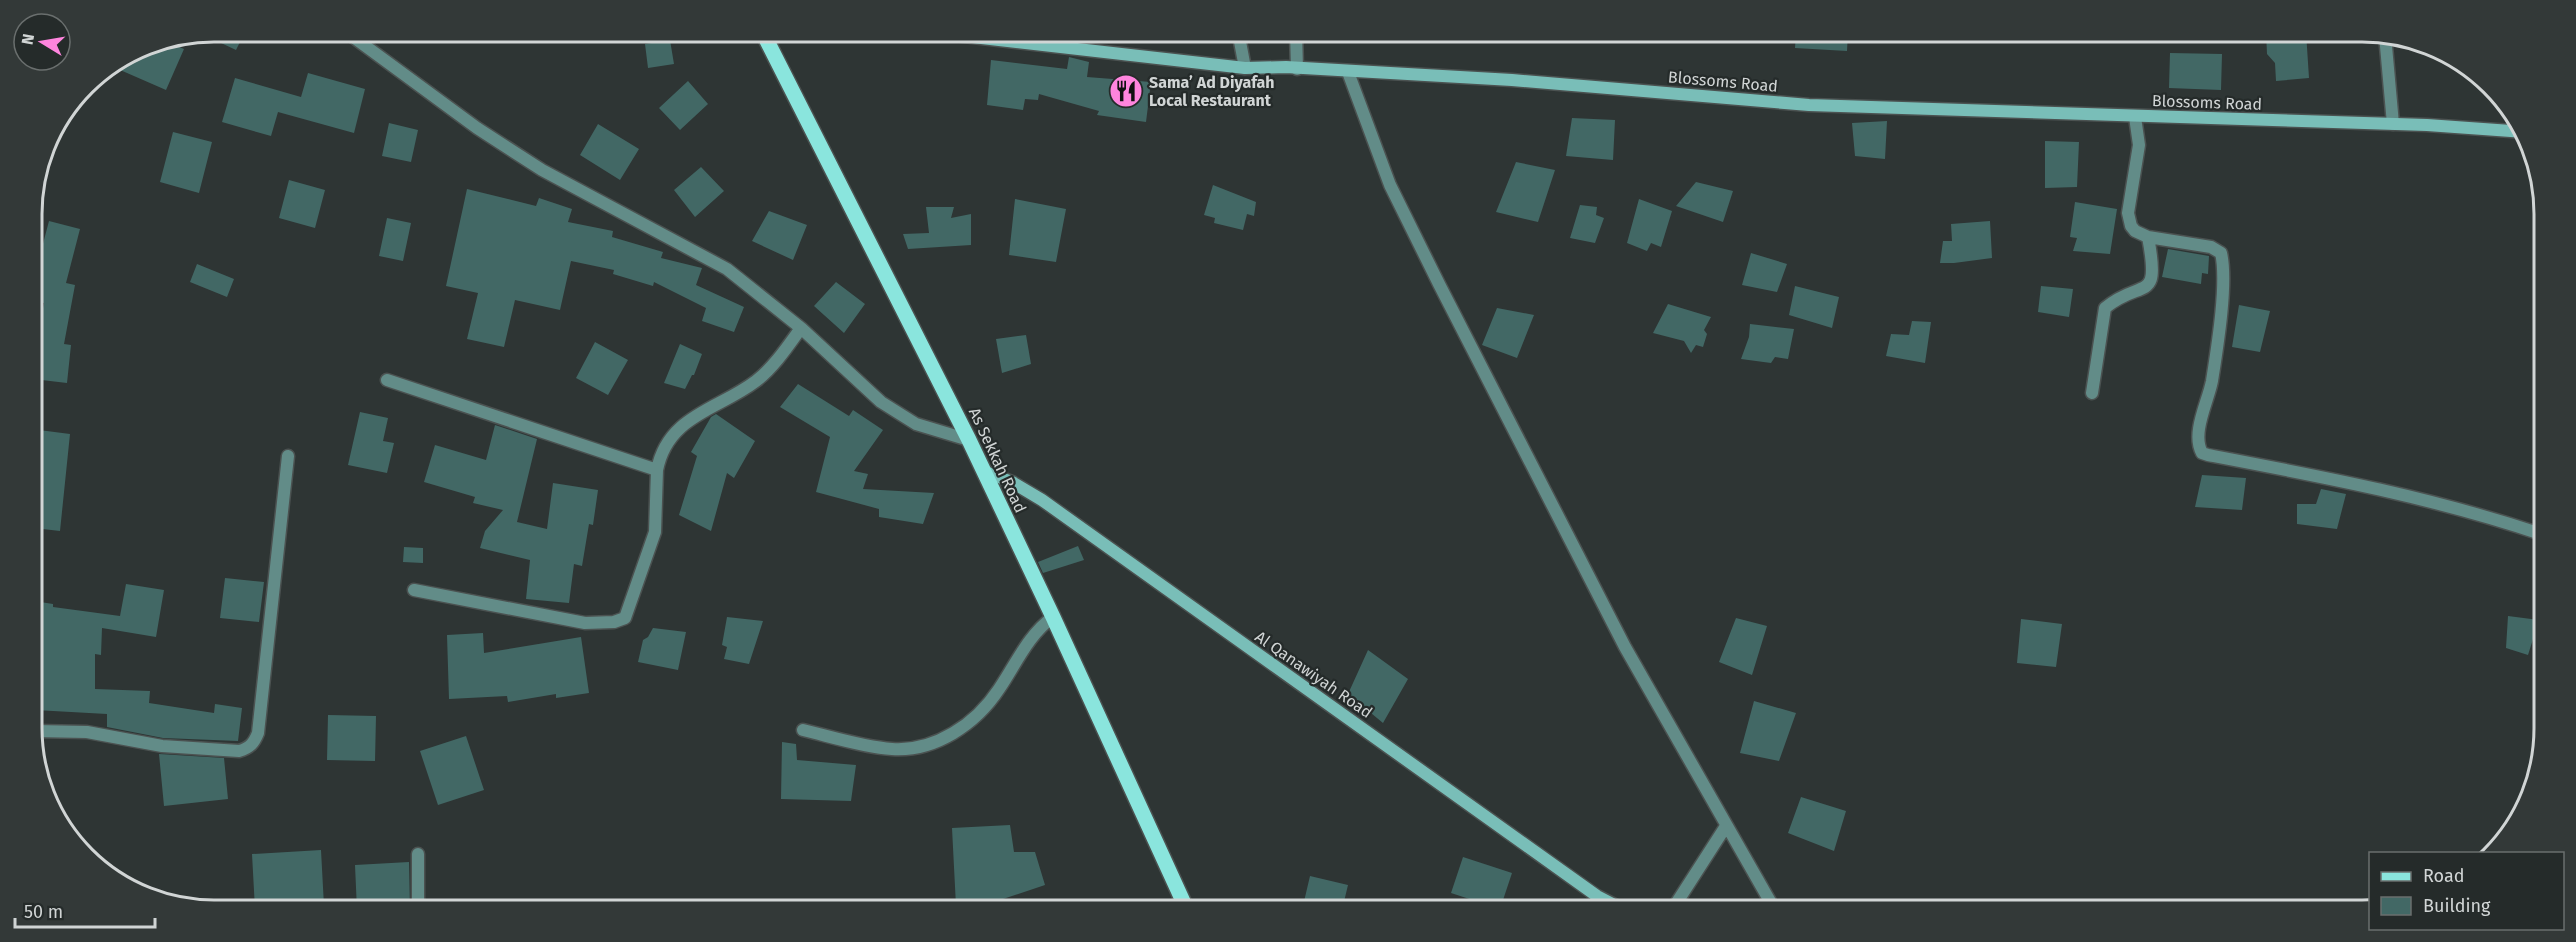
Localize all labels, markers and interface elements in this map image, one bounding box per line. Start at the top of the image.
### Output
north arrow [12,12,72,72]
text: N [17,32,38,46]
street label: Blossoms Road [1667,67,1779,96]
restaurant icon: Sama’ Ad Diyafah Local Restaurant [1108,73,1144,109]
place label: Sama’ Ad Diyafah Local Restaurant [1149,73,1275,110]
street label: Blossoms Road [2152,91,2262,114]
street label: As Sekkah Road [965,405,1030,516]
street label: Al Qanawiyah Road [1252,627,1376,722]
legend [2369,852,2564,930]
text: Road [2423,865,2465,887]
scale bar [15,891,154,929]
text: Building [2423,895,2491,917]
text: 50 m [24,901,63,923]

